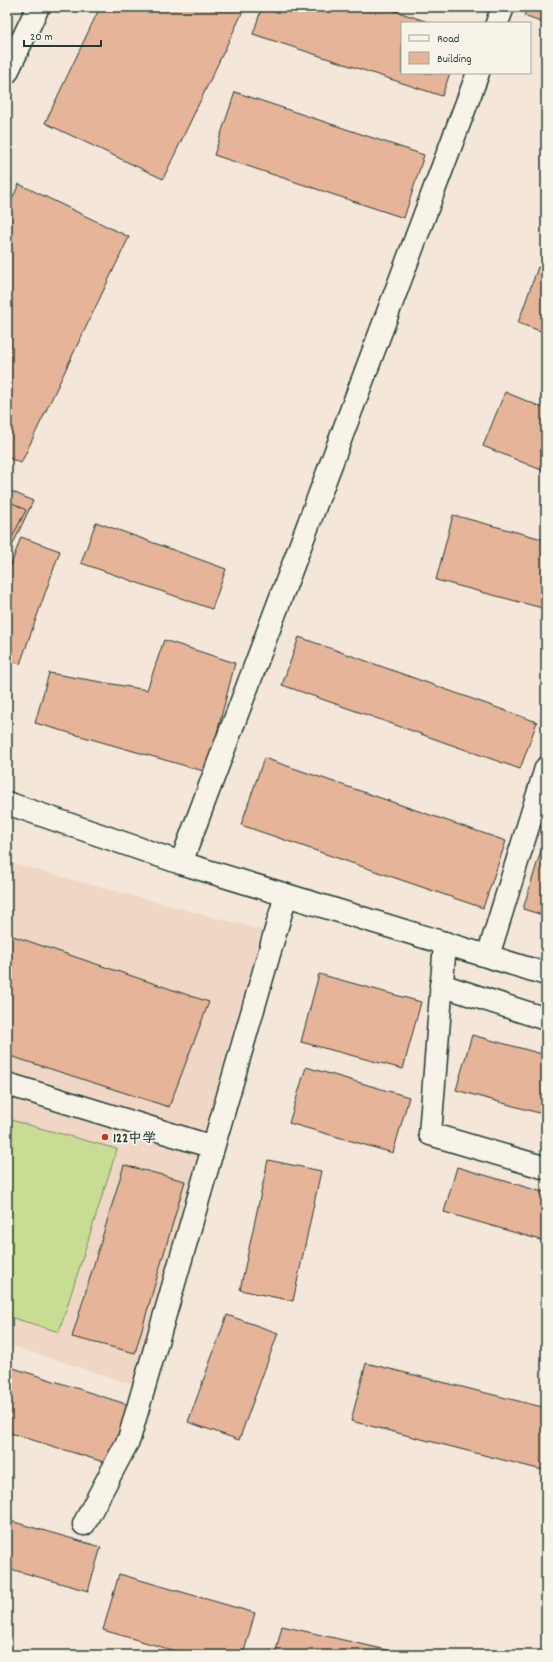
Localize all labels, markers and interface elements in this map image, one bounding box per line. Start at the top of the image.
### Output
scale bar [24,22,101,48]
legend [401,22,531,74]
text: 20 m [30,29,53,46]
text: Road [437,31,459,48]
text: Building [437,51,472,68]
place label: 122中学 [113,1129,156,1149]
marker: 122中学 [100,1132,110,1142]

